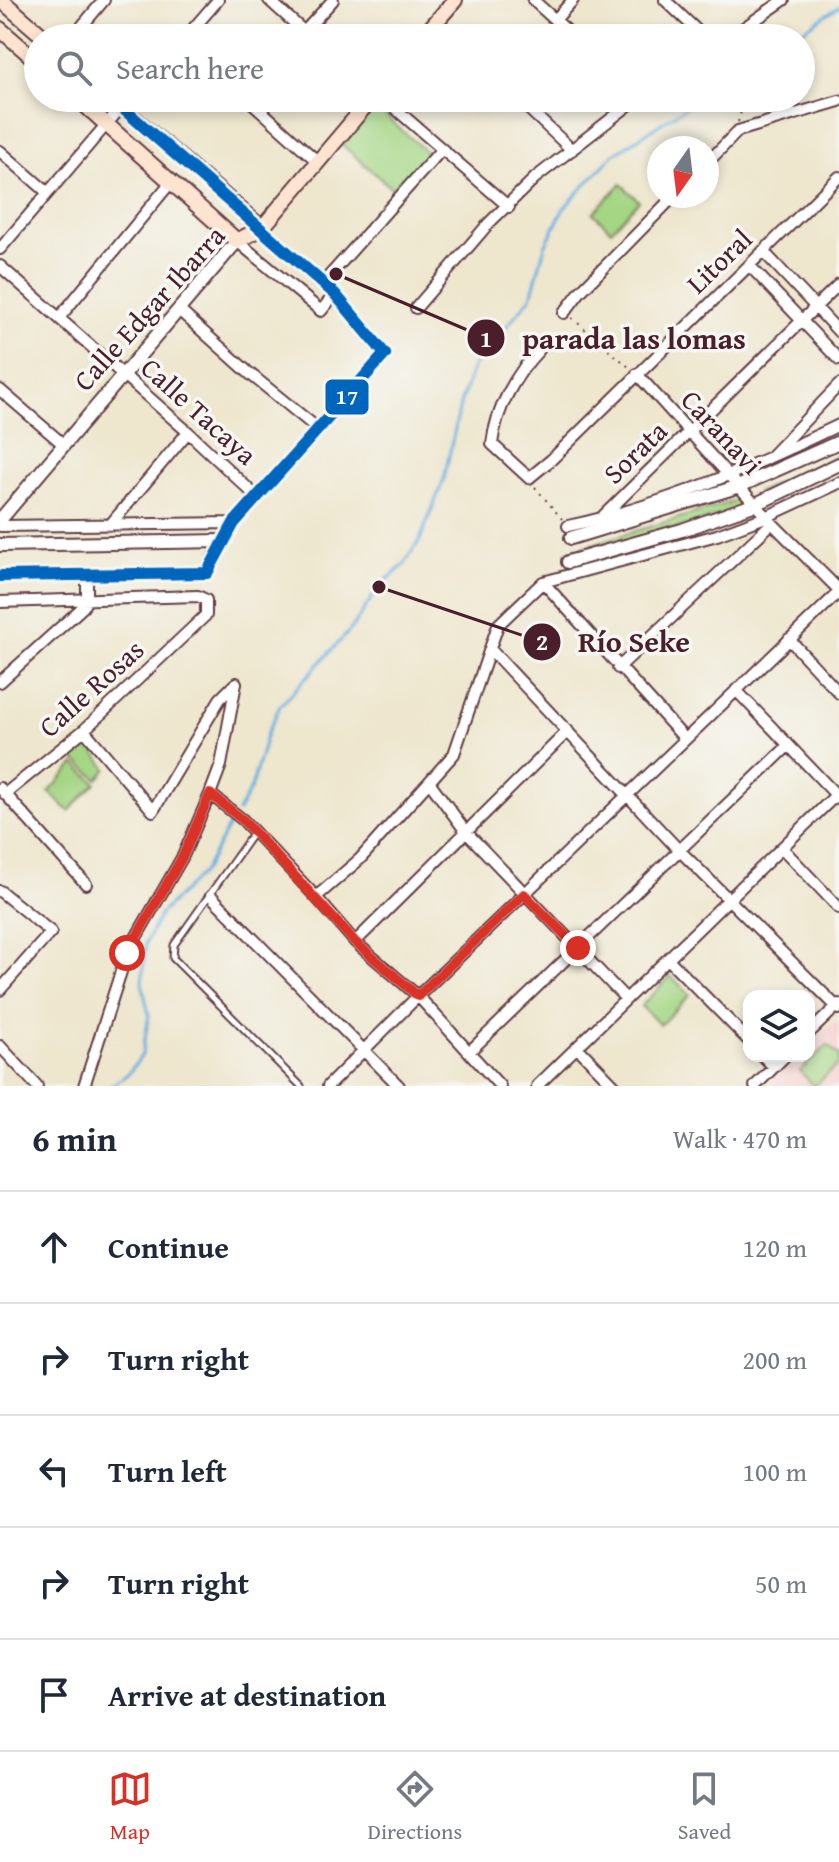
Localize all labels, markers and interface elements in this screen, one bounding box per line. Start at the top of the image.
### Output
search box [24,24,815,112]
icon: search [52,46,96,90]
text: Search here [116,46,264,90]
north arrow [647,136,719,208]
street label: Calle Edgar Ibarra [63,215,235,399]
street label: Litoral [676,219,761,302]
callout: parada las lomas [466,311,762,365]
text: parada las lomas [522,316,746,360]
text: 1 [480,321,492,356]
street label: Calle Tacaya [132,347,267,474]
line badge: 17 [324,378,370,416]
text: 17 [336,380,358,412]
street label: Caranavi [672,380,773,484]
street label: Sorata [593,410,677,493]
callout: Río Seke [522,615,706,669]
text: Río Seke [578,619,690,663]
text: 2 [536,624,548,659]
street label: Calle Rosas [29,629,152,746]
route end [560,930,596,966]
route start [109,935,145,971]
map controls [743,990,815,1062]
button: layers [743,990,815,1062]
text: 6 min [32,1114,117,1163]
text: Walk · 470 m [673,1119,807,1158]
icon: ahead [32,1225,76,1269]
text: Continue [108,1225,229,1269]
text: 120 m [742,1228,807,1267]
icon: right [32,1337,76,1381]
text: Turn right [108,1337,249,1381]
text: 200 m [742,1340,807,1379]
icon: left [32,1449,76,1493]
text: Turn left [108,1449,227,1493]
text: 100 m [742,1452,807,1491]
icon: right [32,1561,76,1605]
text: Turn right [108,1561,249,1605]
text: 50 m [755,1564,807,1603]
icon: arrive [32,1673,76,1717]
text: Arrive at destination [108,1673,386,1717]
tab: Map [108,1767,152,1847]
tab: Directions [368,1767,462,1847]
tab: Saved [678,1767,731,1847]

